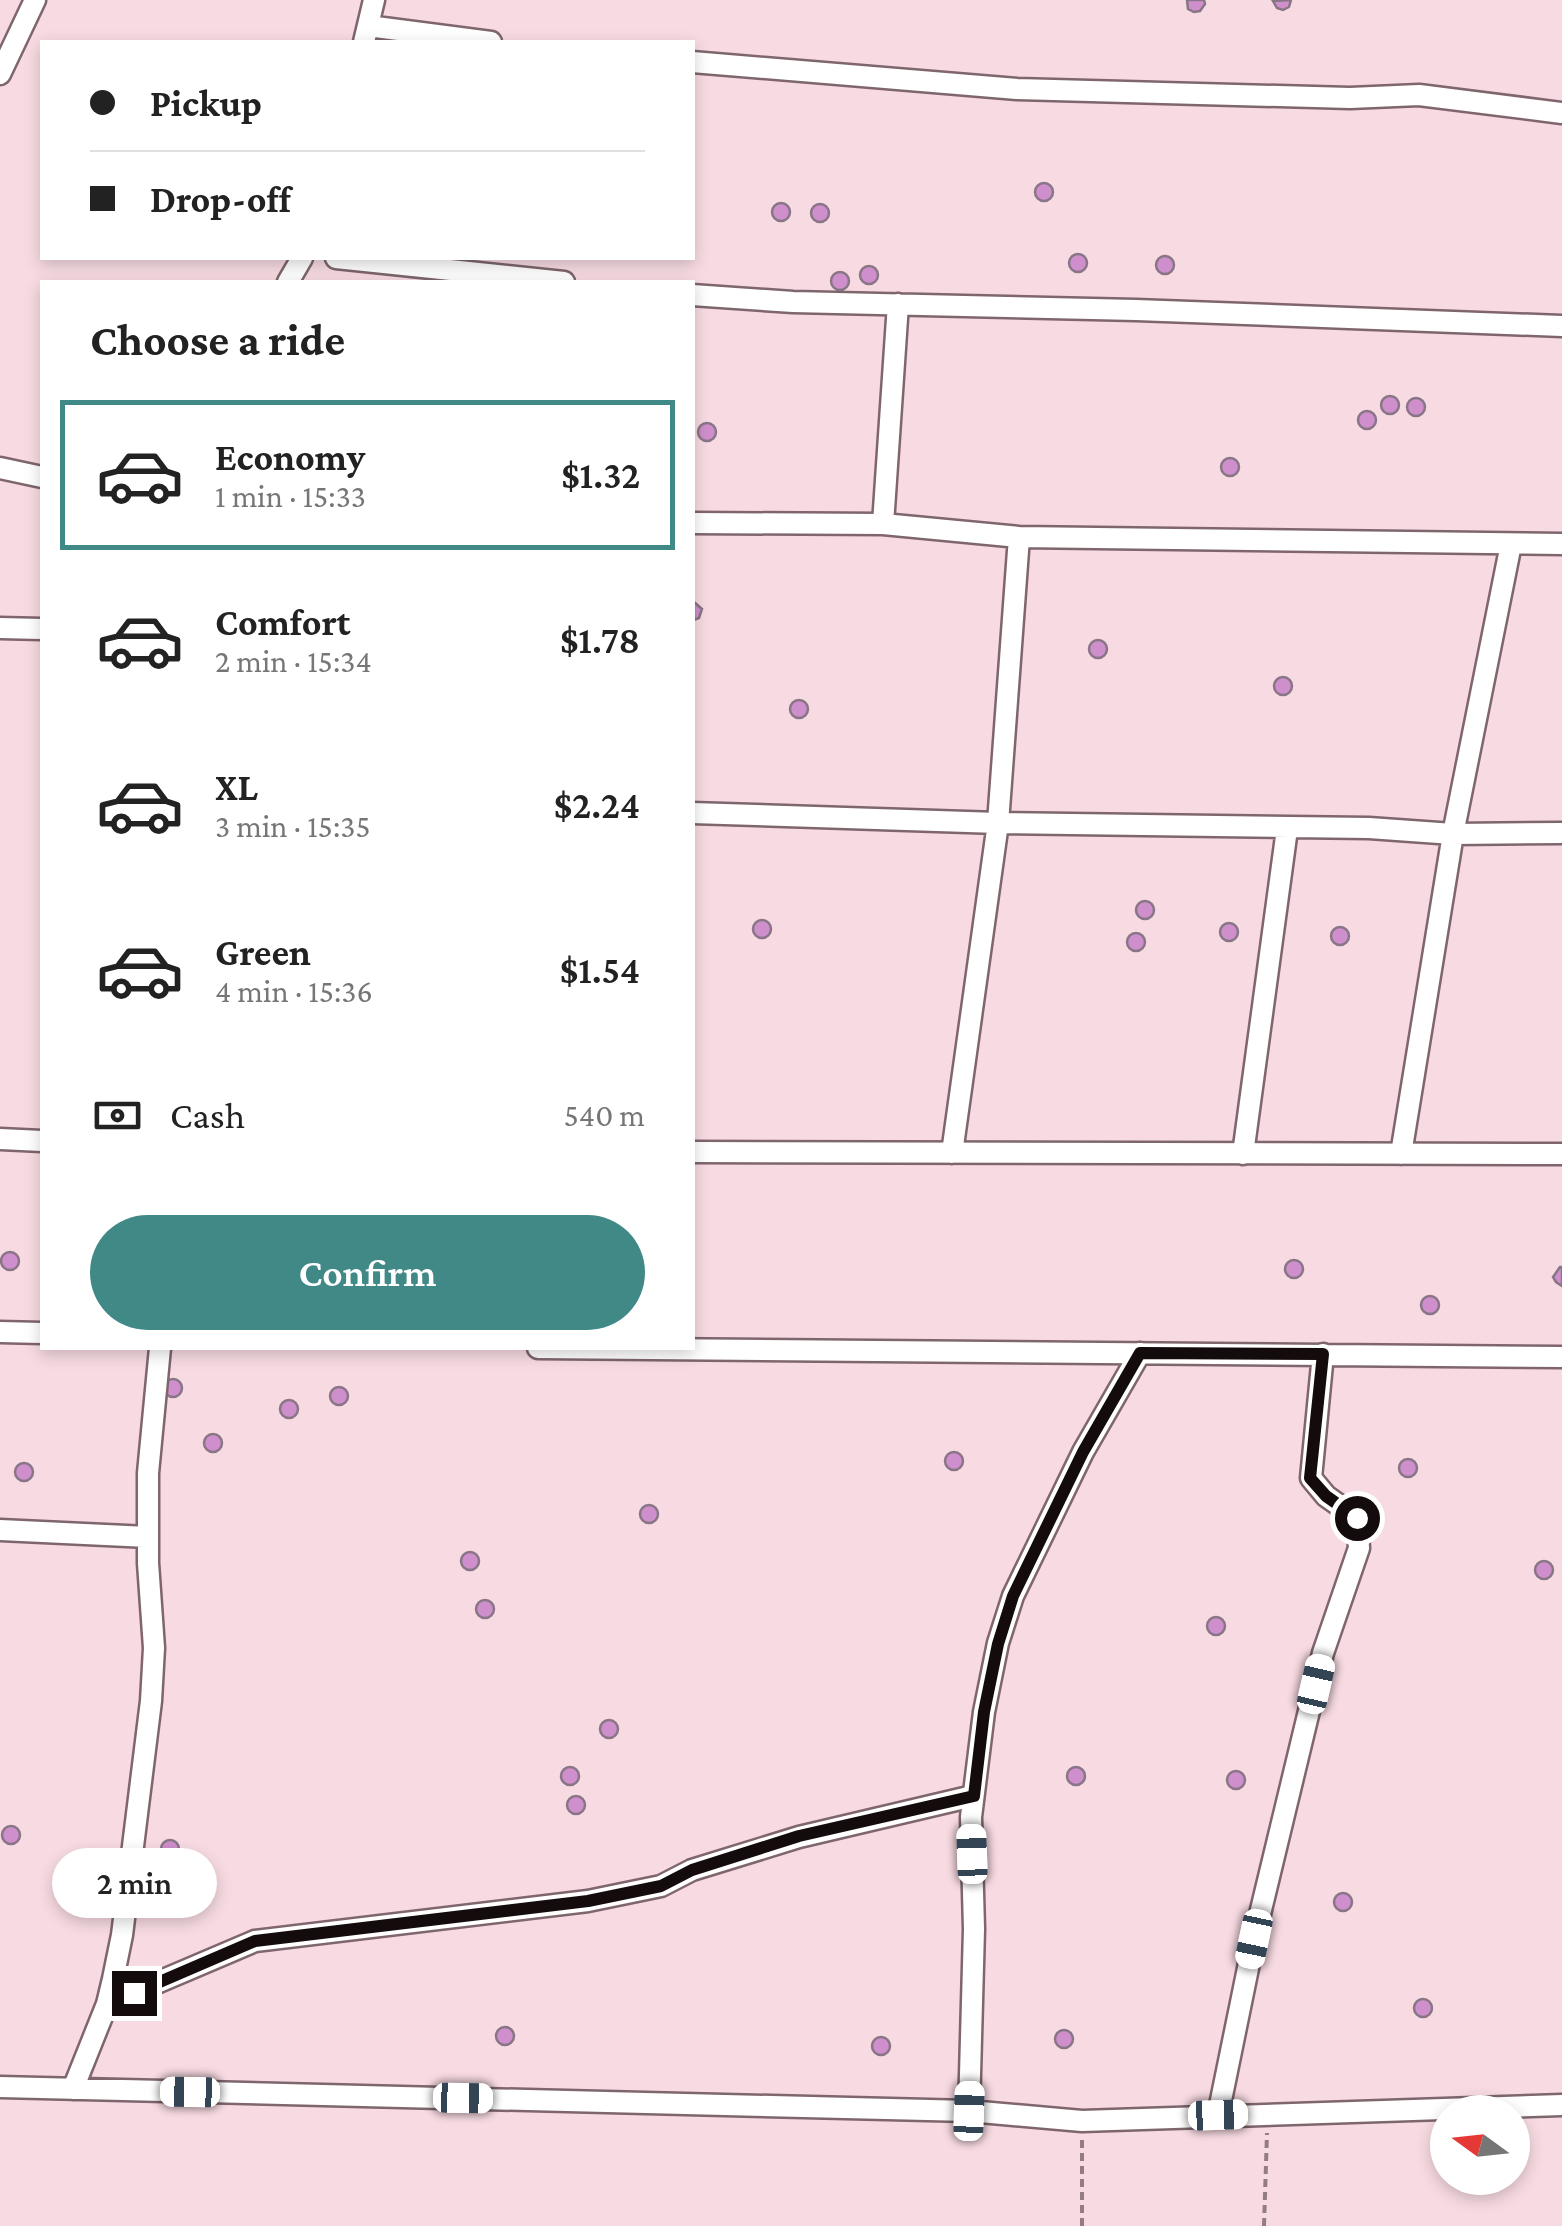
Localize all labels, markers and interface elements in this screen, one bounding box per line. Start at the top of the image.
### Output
text: Pickup [150,82,262,124]
text: Drop-off [150,178,291,220]
text: Choose a ride [90,315,345,365]
icon: car [95,430,185,520]
text: Economy [215,436,365,478]
text: $1.32 [561,454,640,496]
text: 1 min · 15:33 [215,478,366,514]
icon: car [95,595,185,685]
text: Comfort [215,601,351,643]
text: $1.78 [560,619,640,661]
text: 2 min · 15:34 [215,643,372,679]
icon: car [95,760,185,850]
text: XL [215,766,258,808]
text: $2.24 [554,784,640,826]
text: 3 min · 15:35 [215,808,370,844]
icon: car [95,925,185,1015]
text: Green [215,931,311,973]
text: $1.54 [560,949,640,991]
text: 4 min · 15:36 [215,973,373,1009]
icon: cash [90,1088,145,1143]
text: Cash [170,1094,245,1136]
text: 540 m [564,1097,645,1133]
button: Confirm [90,1215,645,1330]
route start [1335,1496,1380,1541]
car [1295,1651,1337,1717]
car [956,1823,988,1885]
callout: 2 min [52,1848,216,1918]
text: 2 min [97,1865,172,1901]
car [1233,1907,1275,1971]
route end [112,1971,157,2016]
car [160,2076,220,2108]
car [953,2080,985,2142]
car [433,2082,493,2114]
north arrow [1430,2095,1530,2195]
map controls [1430,2095,1530,2195]
car [1187,2099,1249,2131]

